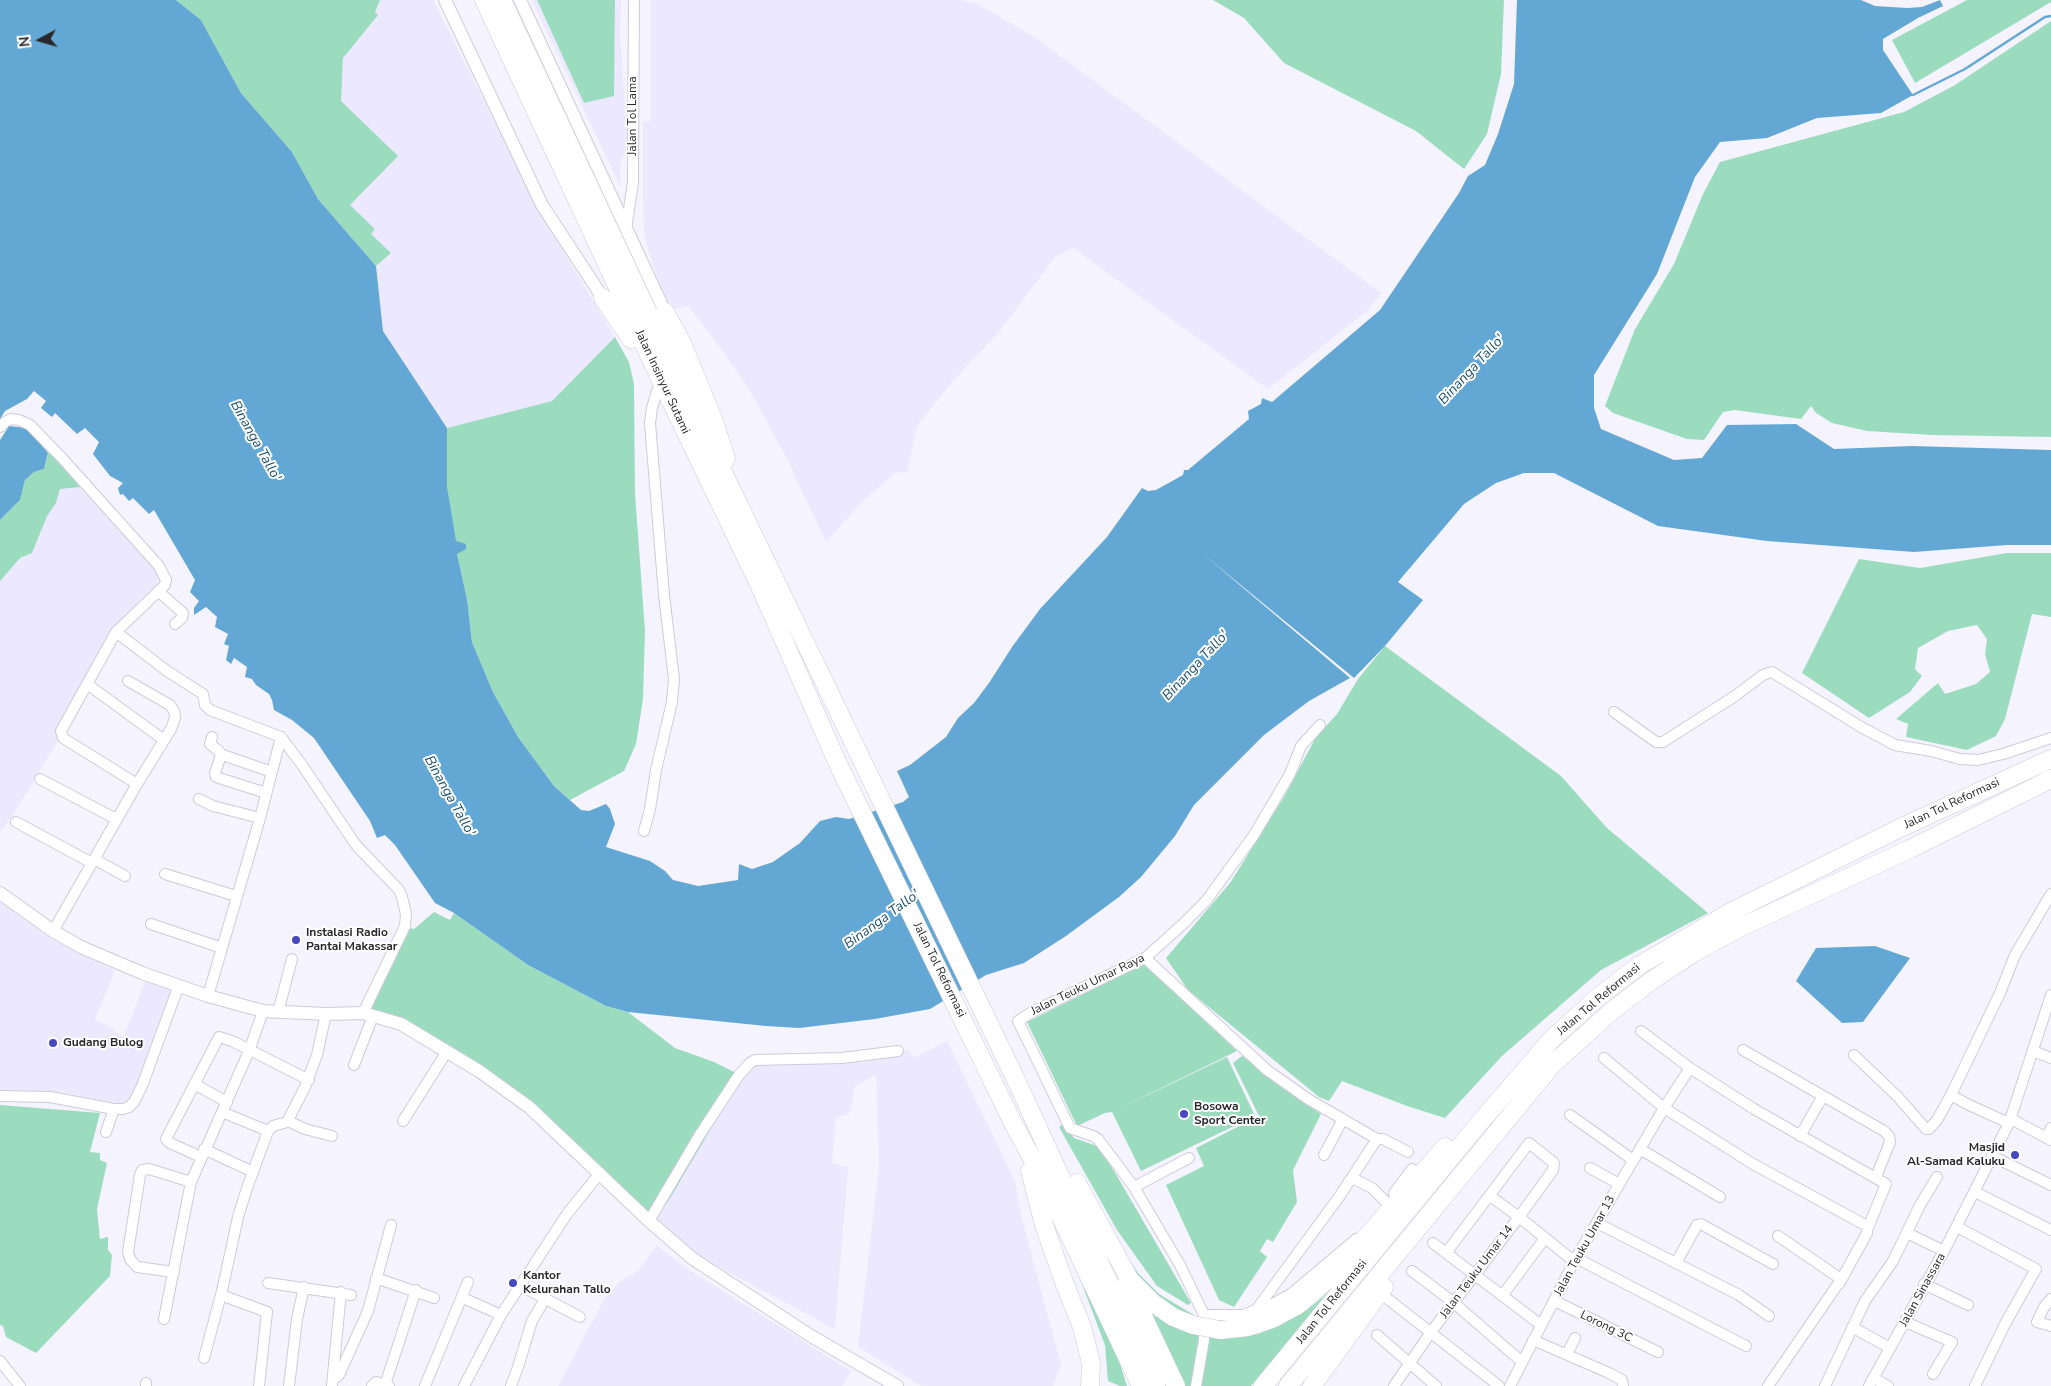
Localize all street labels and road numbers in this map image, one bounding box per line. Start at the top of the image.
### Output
street label: Jalan Tol Lama [626,76,640,156]
street label: Jalan Insinyur Sutami [632,328,692,436]
street label: Jalan Tol Reformasi [1902,776,2002,832]
street label: Jalan Tol Reformasi [910,920,968,1020]
street label: Jalan Teuku Umar Raya [1029,951,1147,1019]
street label: Jalan Tol Reformasi [1555,961,1643,1039]
street label: Jalan Teuku Umar 13 [1551,1193,1619,1299]
street label: Jalan Teuku Umar 14 [1437,1223,1517,1321]
street label: Jalan Sinassara [1897,1251,1949,1329]
street label: Jalan Tol Reformasi [1294,1257,1370,1347]
street label: Lorong 3C [1578,1308,1634,1346]

